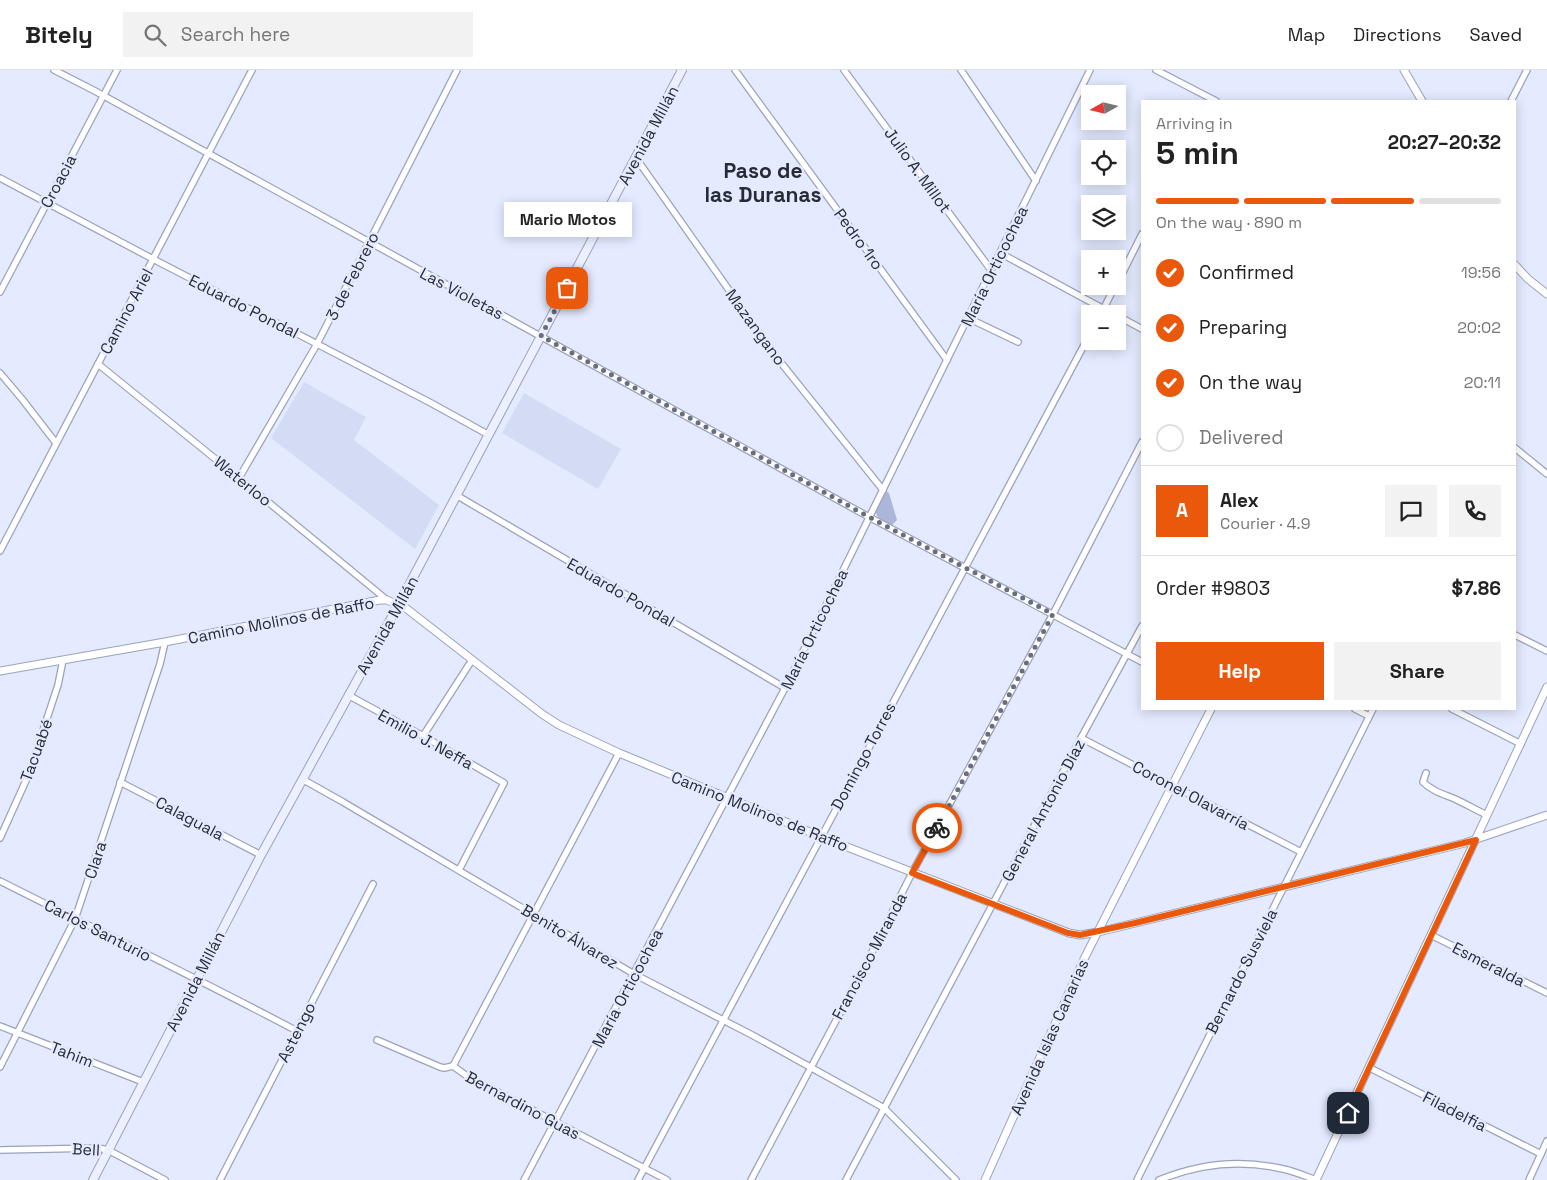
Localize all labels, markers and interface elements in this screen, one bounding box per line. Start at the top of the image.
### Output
search box [123,12,473,57]
text: Bitely [25,19,93,50]
icon: search [141,21,169,49]
text: Search here [181,22,290,47]
text: Map [1288,23,1325,46]
text: Directions [1353,23,1442,46]
text: Saved [1470,23,1522,46]
street label: Avenida Millán [613,82,683,189]
north arrow [1081,85,1126,130]
map controls [1081,85,1126,350]
text: Arriving in [1156,113,1233,134]
street label: Julio A. Millot [879,123,956,217]
text: 20:27–20:32 [1388,130,1501,155]
text: 5 min [1156,133,1239,173]
button: locate [1081,140,1126,185]
street label: Croacia [36,151,81,212]
district label: Paso de las Duranas [704,157,822,208]
button: layers [1081,195,1126,240]
street label: María Orticochea [956,202,1033,330]
callout: Mario Motos [503,203,631,238]
street label: Pedro 1ro [829,204,888,274]
text: Mario Motos [520,209,616,230]
text: On the way · 890 m [1156,212,1302,233]
street label: 3 de Febrero [321,228,384,324]
button: + [1081,250,1126,295]
icon: check [1156,259,1184,287]
text: Confirmed [1199,260,1294,285]
text: 19:56 [1461,262,1501,283]
street label: Las Violetas [416,263,507,324]
street label: Camino Ariel [95,265,158,358]
pin [546,267,588,309]
street label: Eduardo Pondal [185,270,302,343]
icon: bag [553,274,581,302]
street label: Mazangano [721,285,790,370]
button: − [1081,305,1126,350]
icon: check [1156,314,1184,342]
text: Preparing [1199,315,1287,340]
text: 20:02 [1457,317,1501,338]
icon: check [1156,369,1184,397]
text: On the way [1199,370,1302,395]
text: 20:11 [1464,372,1501,393]
text: Delivered [1199,425,1284,450]
street label: Waterloo [209,452,276,511]
button: chat [1385,485,1437,537]
button: phone [1449,485,1501,537]
text: Alex [1220,488,1259,513]
text: A [1176,498,1188,523]
text: Courier · 4.9 [1220,513,1310,534]
street label: Eduardo Pondal [563,553,678,632]
street label: María Orticochea [776,565,853,693]
street label: Avenida Millán [352,572,423,678]
text: Order #9803 [1156,576,1270,601]
text: $7.86 [1451,576,1501,601]
street label: Camino Molinos de Raffo [186,592,376,649]
button: Help [1156,642,1324,700]
button: Share [1334,642,1501,700]
street label: Domingo Torres [826,699,901,814]
street label: Emilio J. Neffa [374,705,477,774]
street label: Tacuabé [15,716,58,784]
street label: General Antonio Díaz [997,735,1090,885]
street label: Coronel Olavarría [1129,756,1253,835]
street label: Camino Molinos de Raffo [668,766,851,857]
street label: Calaguala [152,792,228,845]
courier [912,803,962,853]
icon: bike [923,814,951,842]
street label: Clara [80,839,111,882]
street label: Francisco Miranda [827,889,912,1023]
street label: Carlos Santurio [41,894,155,966]
street label: Benito Álvarez [517,899,622,974]
street label: Bernardo Susviela [1201,905,1282,1037]
street label: María Orticochea [587,925,668,1051]
street label: Avenida Millán [161,928,230,1035]
street label: Esmeralda [1449,937,1529,992]
street label: Avenida Islas Canarias [1006,956,1093,1119]
street label: Astengo [272,999,321,1066]
street label: Tahim [47,1037,96,1072]
street label: Bernardino Guas [462,1066,584,1144]
street label: Filadelfia [1419,1086,1490,1136]
pin [1327,1092,1369,1134]
icon: home [1334,1099,1362,1127]
street label: Bell [71,1138,100,1161]

